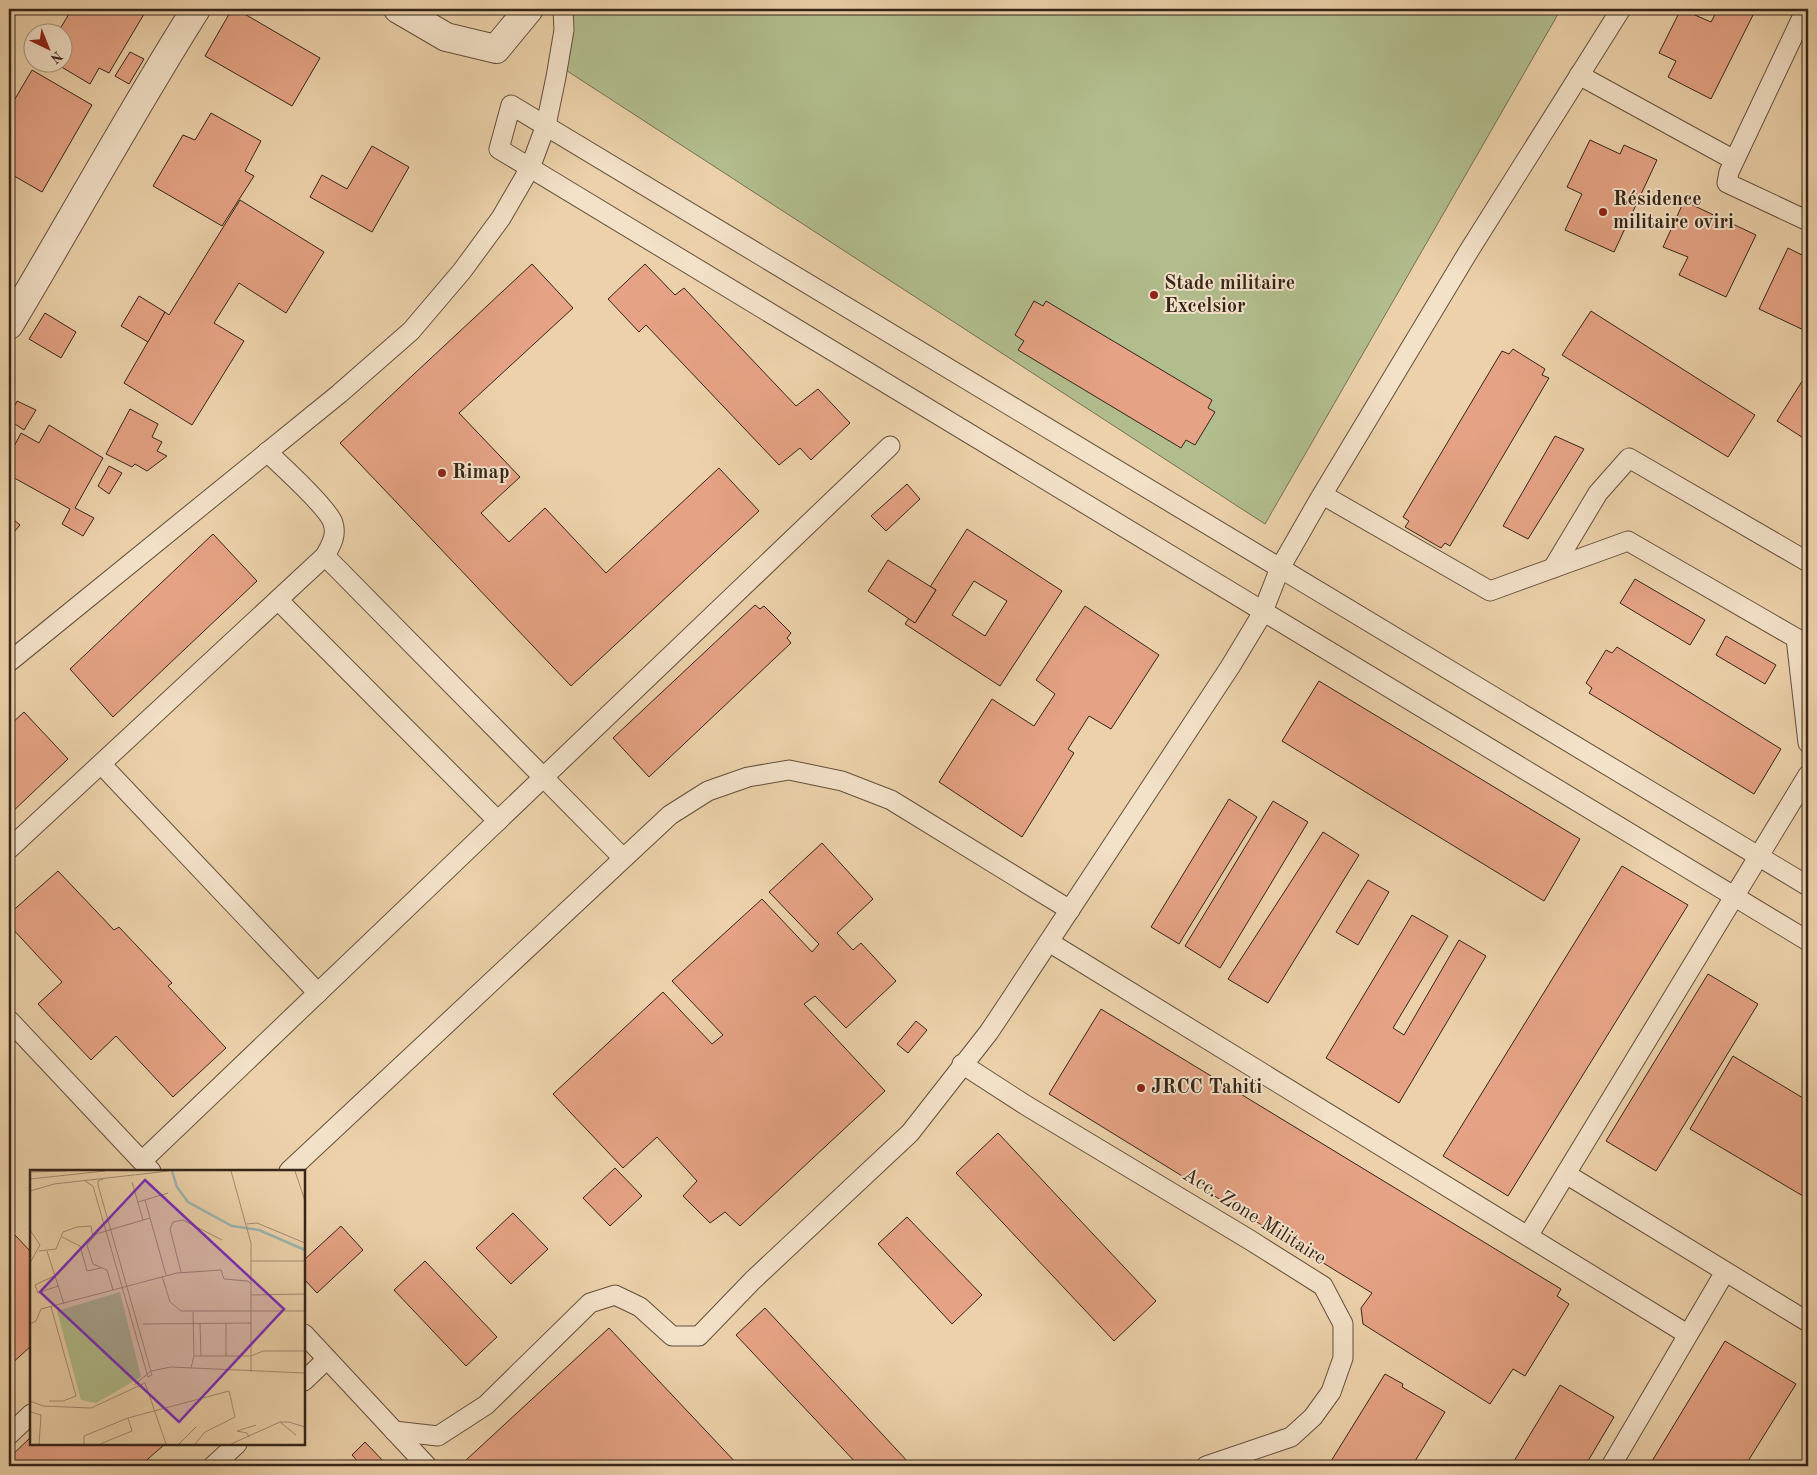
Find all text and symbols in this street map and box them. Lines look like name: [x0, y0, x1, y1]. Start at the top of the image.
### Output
north arrow: [22, 22, 72, 72]
text: N: [47, 48, 65, 66]
place label: Résidence militaire oviri: [1613, 190, 1734, 233]
marker: Résidence militaire oviri: [1597, 206, 1609, 218]
place label: Stade militaire Excelsior: [1164, 274, 1295, 317]
marker: Stade militaire Excelsior: [1148, 289, 1160, 301]
place label: Rimap: [452, 463, 510, 483]
marker: Rimap: [436, 467, 448, 479]
place label: JRCC Tahiti: [1151, 1078, 1262, 1098]
marker: JRCC Tahiti: [1135, 1082, 1147, 1094]
street label: Acc. Zone Militaire: [1179, 1165, 1329, 1269]
inset map: [30, 1170, 305, 1445]

